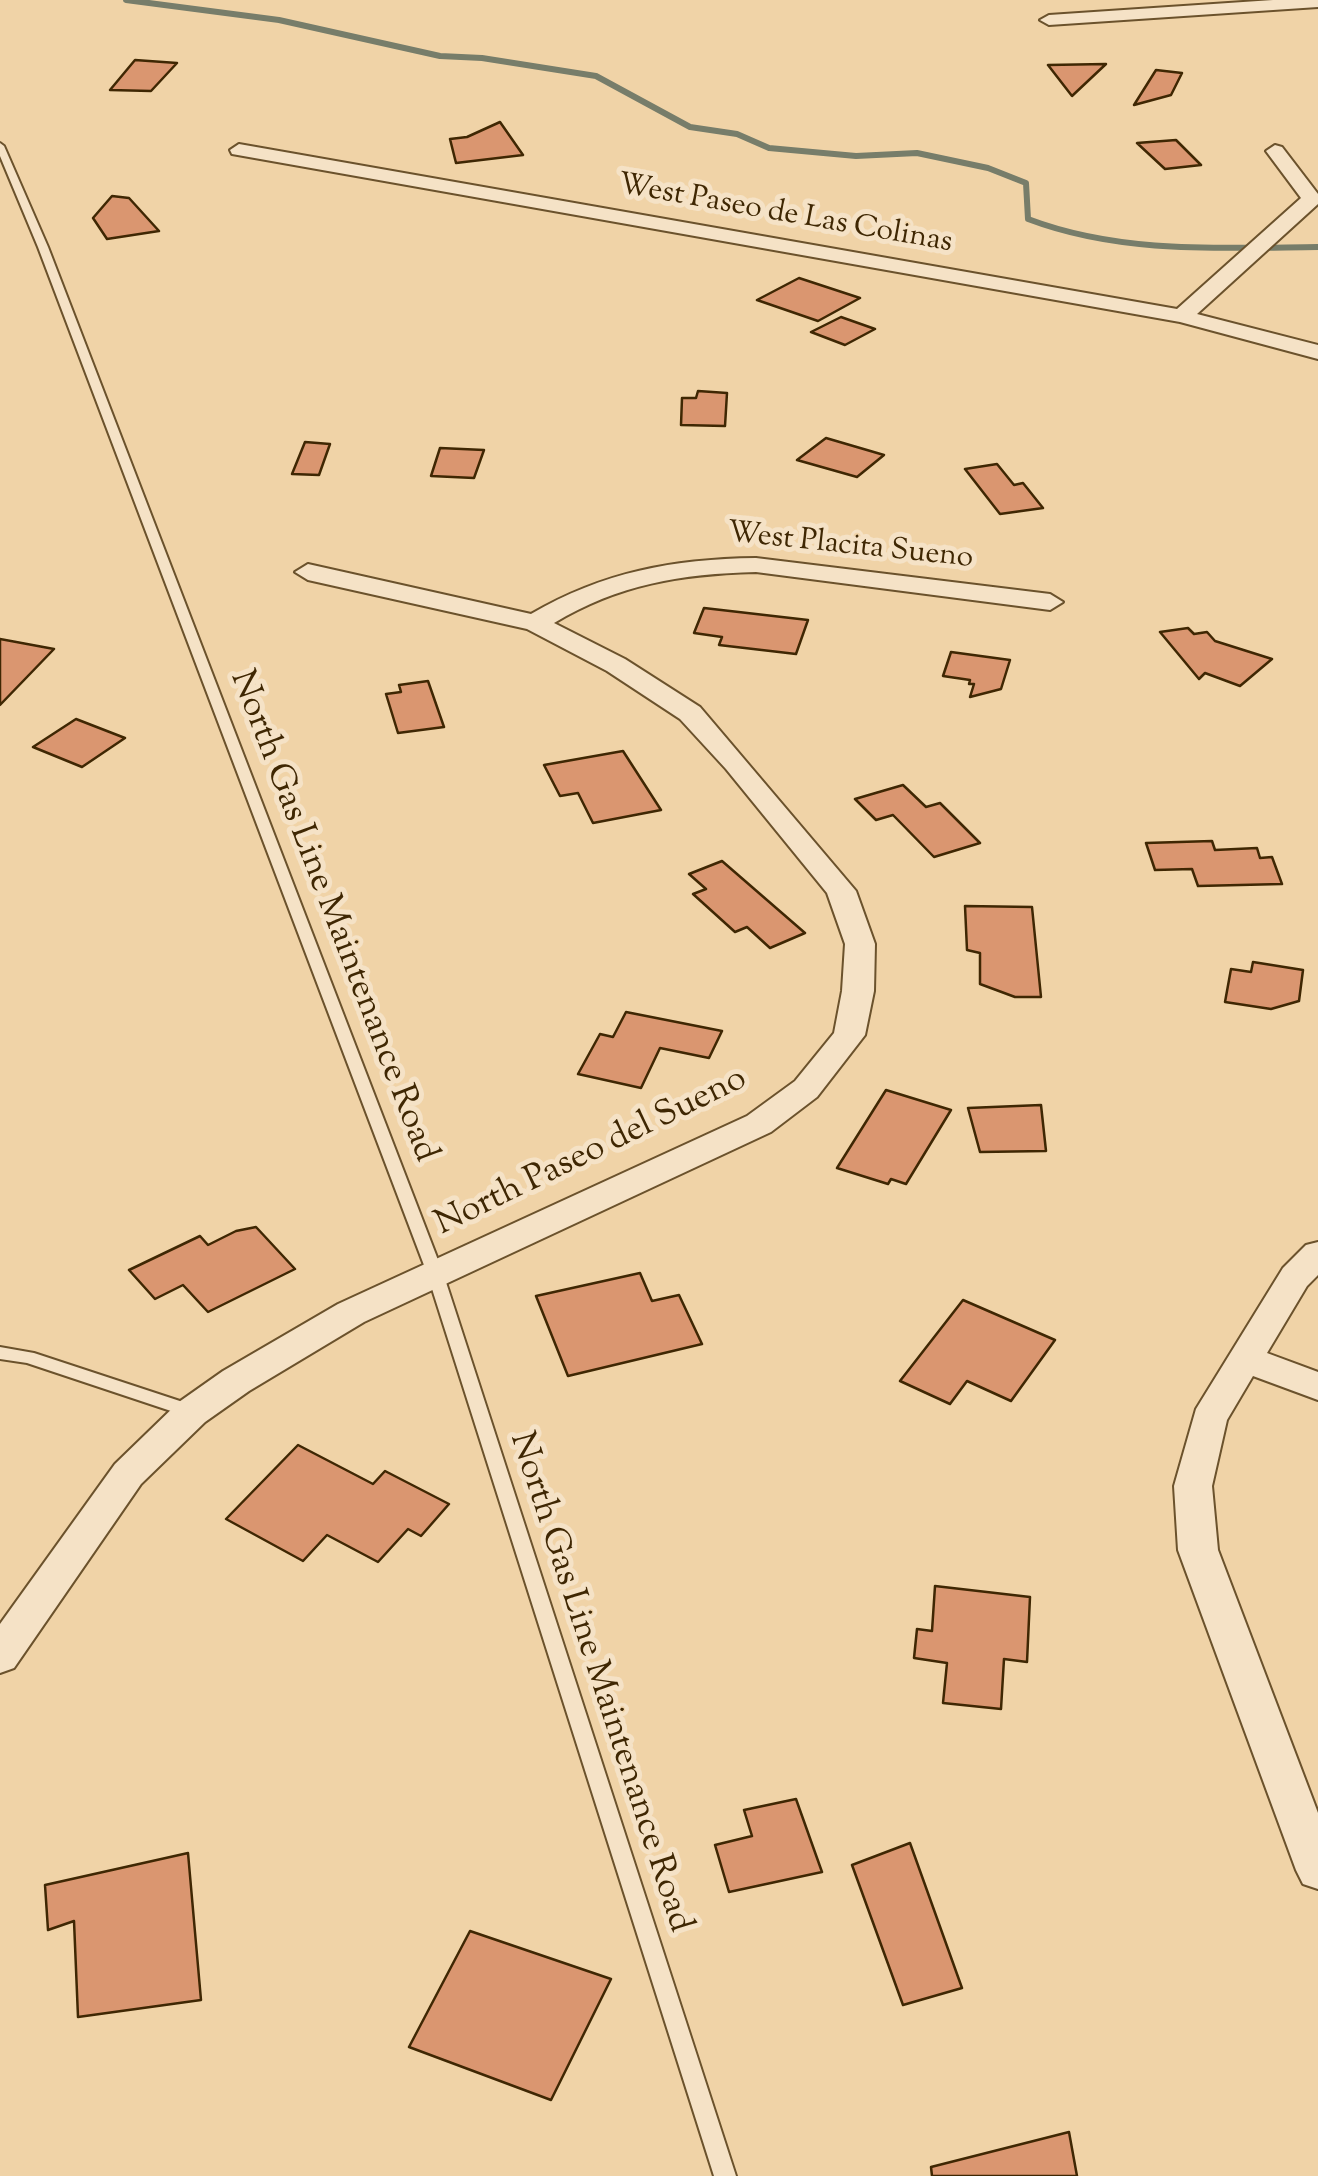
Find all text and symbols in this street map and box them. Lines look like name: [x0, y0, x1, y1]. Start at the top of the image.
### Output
street label: West Paseo de Las Colinas: [615, 169, 955, 263]
street label: West Placita Sueno: [725, 517, 975, 579]
street label: North Gas Line Maintenance Road: [218, 665, 444, 1169]
street label: North Paseo del Sueno: [429, 1060, 755, 1248]
street label: North Gas Line Maintenance Road: [497, 1428, 699, 1938]

